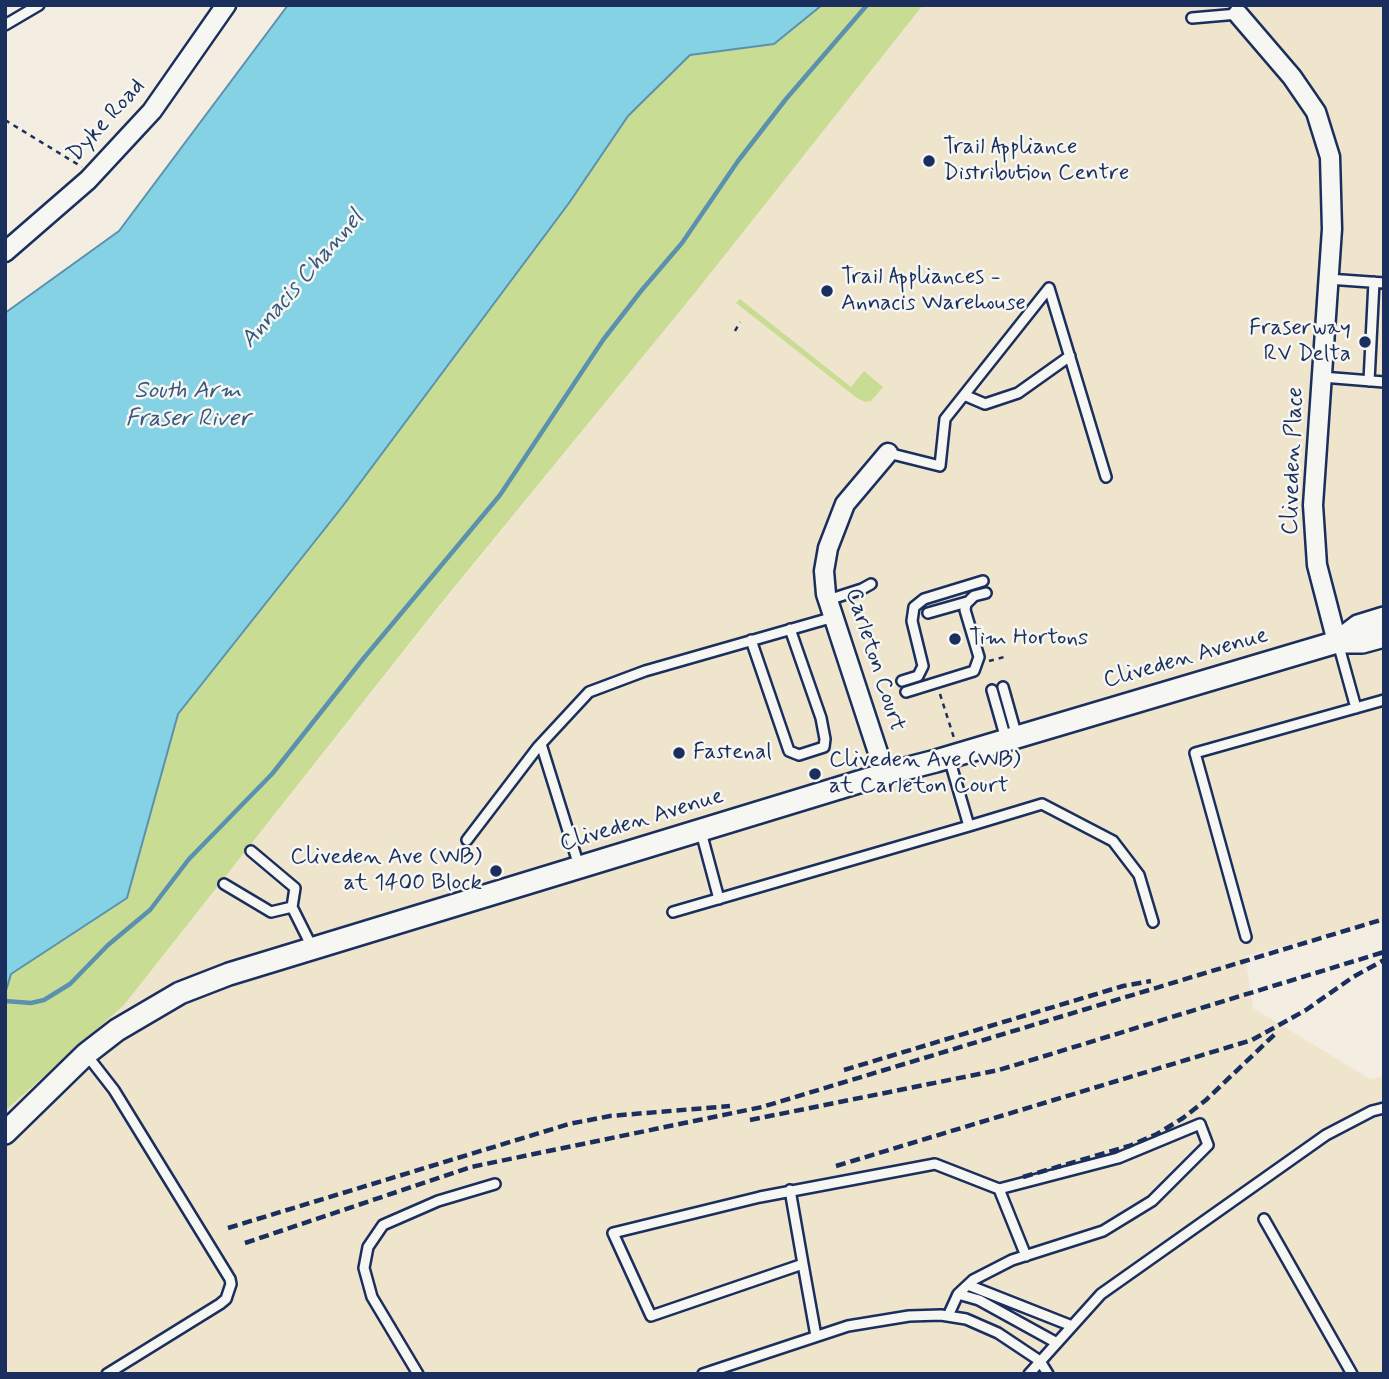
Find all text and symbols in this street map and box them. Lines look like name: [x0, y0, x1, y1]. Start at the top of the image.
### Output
street label: Dyke Road: [62, 74, 152, 168]
place label: Trail Appliance Distribution Centre: [943, 134, 1129, 188]
marker: Trail Appliance Distribution Centre: [921, 153, 937, 169]
water label: Annacis Channel: [235, 205, 371, 355]
place label: Trail Appliances - Annacis Warehouse: [841, 264, 1026, 318]
marker: Trail Appliances - Annacis Warehouse: [819, 283, 835, 299]
place label: Fraserway RV Delta: [1249, 315, 1351, 369]
marker: Fraserway RV Delta: [1357, 334, 1373, 350]
water label: South Arm Fraser River: [125, 378, 251, 434]
street label: Cliveden Place: [1278, 387, 1310, 535]
street label: Carleton Court: [838, 585, 910, 735]
street label: Cliveden Avenue: [1101, 622, 1271, 696]
place label: Tim Hortons: [969, 625, 1088, 653]
marker: Tim Hortons: [947, 631, 963, 647]
place label: Fastenal: [693, 739, 772, 767]
marker: Fastenal: [671, 745, 687, 761]
place label: Cliveden Ave (WB) at Carleton Court: [829, 747, 1021, 801]
marker: Cliveden Ave (WB) at Carleton Court: [807, 766, 823, 782]
street label: Cliveden Avenue: [557, 783, 727, 859]
place label: Cliveden Ave (WB) at 1400 Block: [290, 844, 482, 898]
marker: Cliveden Ave (WB) at 1400 Block: [488, 863, 504, 879]

